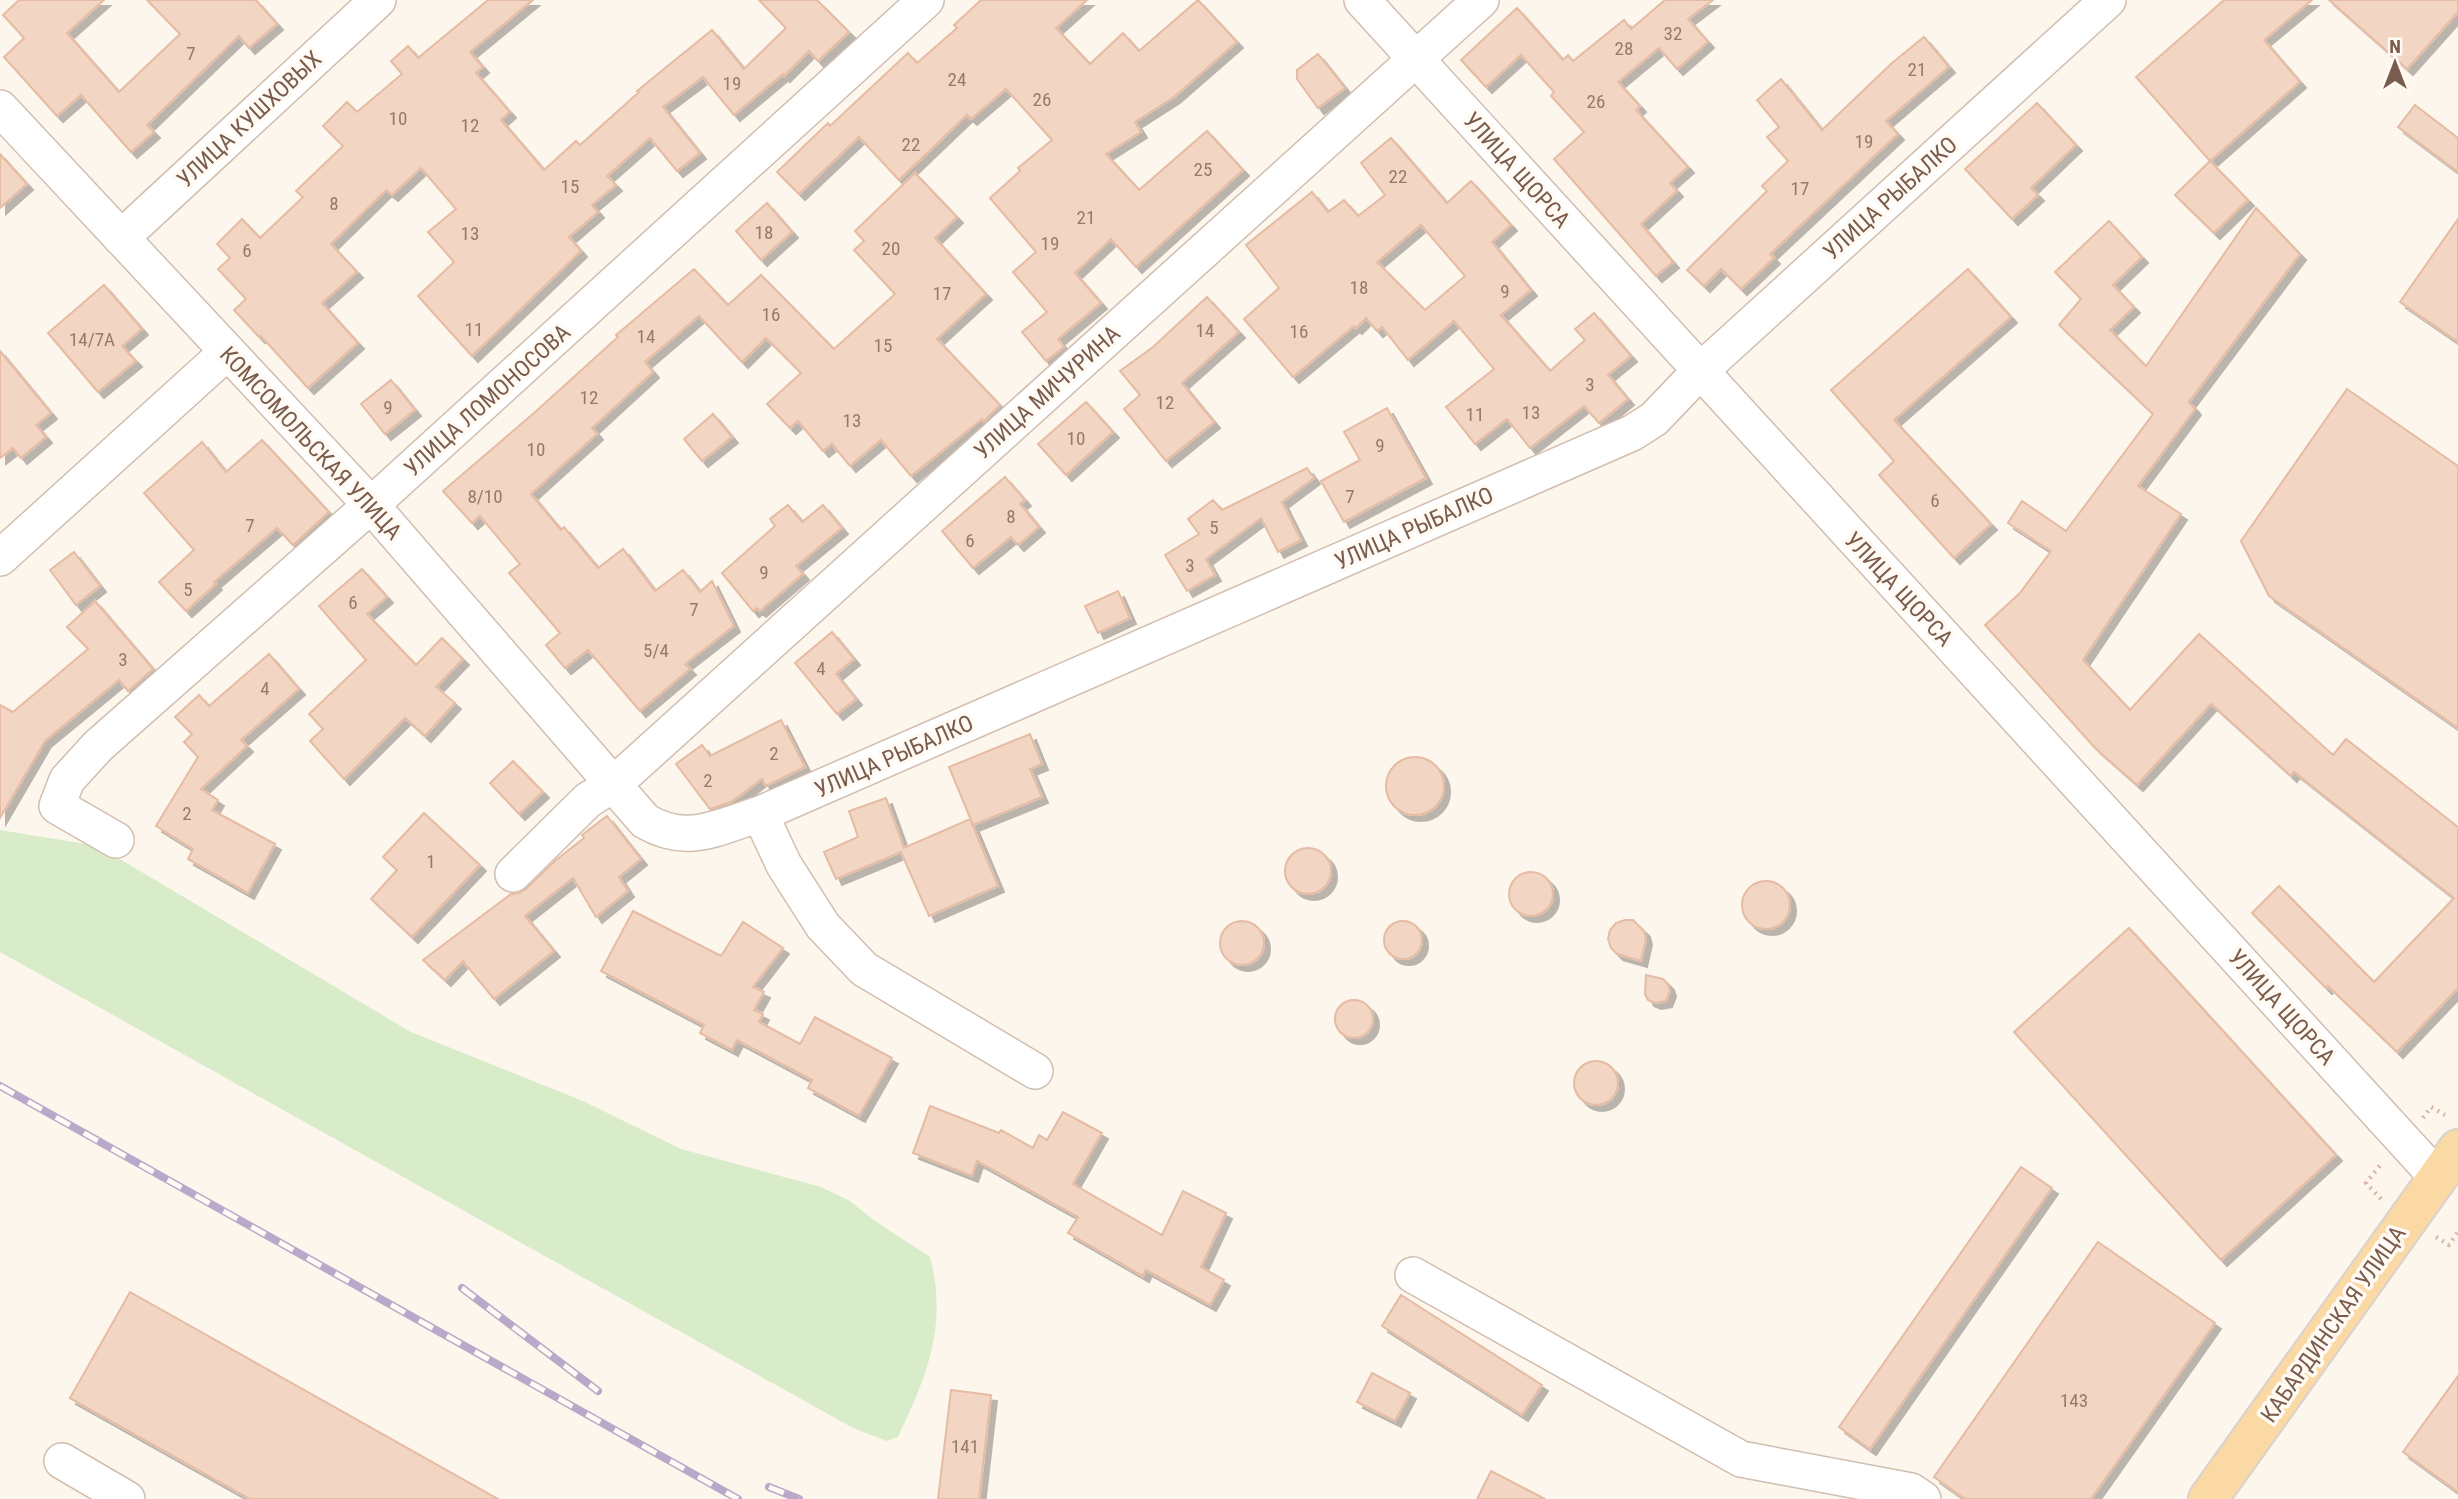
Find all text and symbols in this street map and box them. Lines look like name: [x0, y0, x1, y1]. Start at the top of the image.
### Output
house number: 32: [1664, 22, 1682, 45]
north arrow: [2360, 28, 2430, 98]
text: N: [2389, 35, 2401, 58]
house number: 28: [1615, 37, 1633, 60]
house number: 7: [186, 42, 196, 65]
street label: УЛИЦА КУШХОВЫХ: [172, 46, 327, 193]
house number: 21: [1908, 58, 1926, 81]
house number: 24: [948, 68, 966, 91]
house number: 19: [723, 72, 741, 95]
house number: 26: [1033, 88, 1051, 111]
house number: 26: [1587, 90, 1605, 113]
house number: 10: [389, 107, 407, 130]
street label: УЛИЦА ЩОРСА: [1458, 107, 1576, 234]
house number: 12: [461, 114, 479, 137]
house number: 19: [1855, 130, 1873, 153]
street label: УЛИЦА РЫБАЛКО: [1818, 131, 1963, 265]
house number: 22: [902, 133, 920, 156]
house number: 25: [1194, 158, 1212, 181]
house number: 22: [1389, 165, 1407, 188]
house number: 15: [561, 175, 579, 198]
house number: 17: [1791, 177, 1809, 200]
house number: 8: [329, 192, 339, 215]
house number: 21: [1077, 206, 1095, 229]
house number: 18: [755, 221, 773, 244]
house number: 13: [461, 222, 479, 245]
house number: 19: [1041, 232, 1059, 255]
house number: 20: [882, 237, 900, 260]
house number: 6: [242, 239, 252, 262]
house number: 18: [1350, 276, 1368, 299]
house number: 9: [1500, 280, 1510, 303]
house number: 17: [933, 282, 951, 305]
house number: 16: [762, 303, 780, 326]
house number: 11: [465, 318, 483, 341]
street label: УЛИЦА ЛОМОНОСОВА: [399, 319, 576, 482]
house number: 14: [1196, 319, 1214, 342]
street label: УЛИЦА МИЧУРИНА: [969, 320, 1126, 465]
house number: 16: [1290, 320, 1308, 343]
house number: 14: [637, 325, 655, 348]
house number: 14/7А: [69, 328, 115, 351]
house number: 15: [874, 334, 892, 357]
street label: КОМСОМОЛЬСКАЯ УЛИЦА: [214, 341, 407, 546]
house number: 3: [1585, 373, 1595, 396]
house number: 12: [580, 386, 598, 409]
house number: 12: [1156, 391, 1174, 414]
house number: 9: [383, 396, 393, 419]
house number: 13: [1522, 401, 1540, 424]
house number: 11: [1466, 403, 1484, 426]
house number: 13: [843, 409, 861, 432]
house number: 10: [1067, 427, 1085, 450]
house number: 9: [1375, 434, 1385, 457]
house number: 10: [527, 438, 545, 461]
street label: УЛИЦА РЫБАЛКО: [1331, 481, 1498, 575]
house number: 8/10: [467, 485, 503, 508]
house number: 7: [1345, 485, 1355, 508]
house number: 6: [1930, 489, 1940, 512]
house number: 8: [1006, 505, 1016, 528]
house number: 7: [245, 514, 255, 537]
house number: 5: [1209, 516, 1219, 539]
street label: УЛИЦА ЩОРСА: [1839, 527, 1958, 652]
house number: 6: [965, 529, 975, 552]
house number: 3: [1185, 554, 1195, 577]
house number: 9: [759, 561, 769, 584]
house number: 5: [183, 578, 193, 601]
house number: 6: [348, 591, 358, 614]
house number: 7: [689, 598, 699, 621]
house number: 5/4: [643, 639, 669, 662]
house number: 3: [118, 648, 128, 671]
house number: 4: [816, 657, 826, 680]
house number: 4: [260, 677, 270, 700]
street label: УЛИЦА РЫБАЛКО: [811, 709, 978, 803]
house number: 2: [769, 742, 779, 765]
house number: 2: [703, 769, 713, 792]
house number: 2: [182, 802, 192, 825]
house number: 1: [426, 850, 436, 873]
street label: УЛИЦА ЩОРСА: [2223, 944, 2341, 1071]
street label: КАБАРДИНСКАЯ УЛИЦА: [2255, 1221, 2411, 1428]
house number: 143: [2060, 1389, 2088, 1412]
house number: 141: [951, 1435, 979, 1458]

